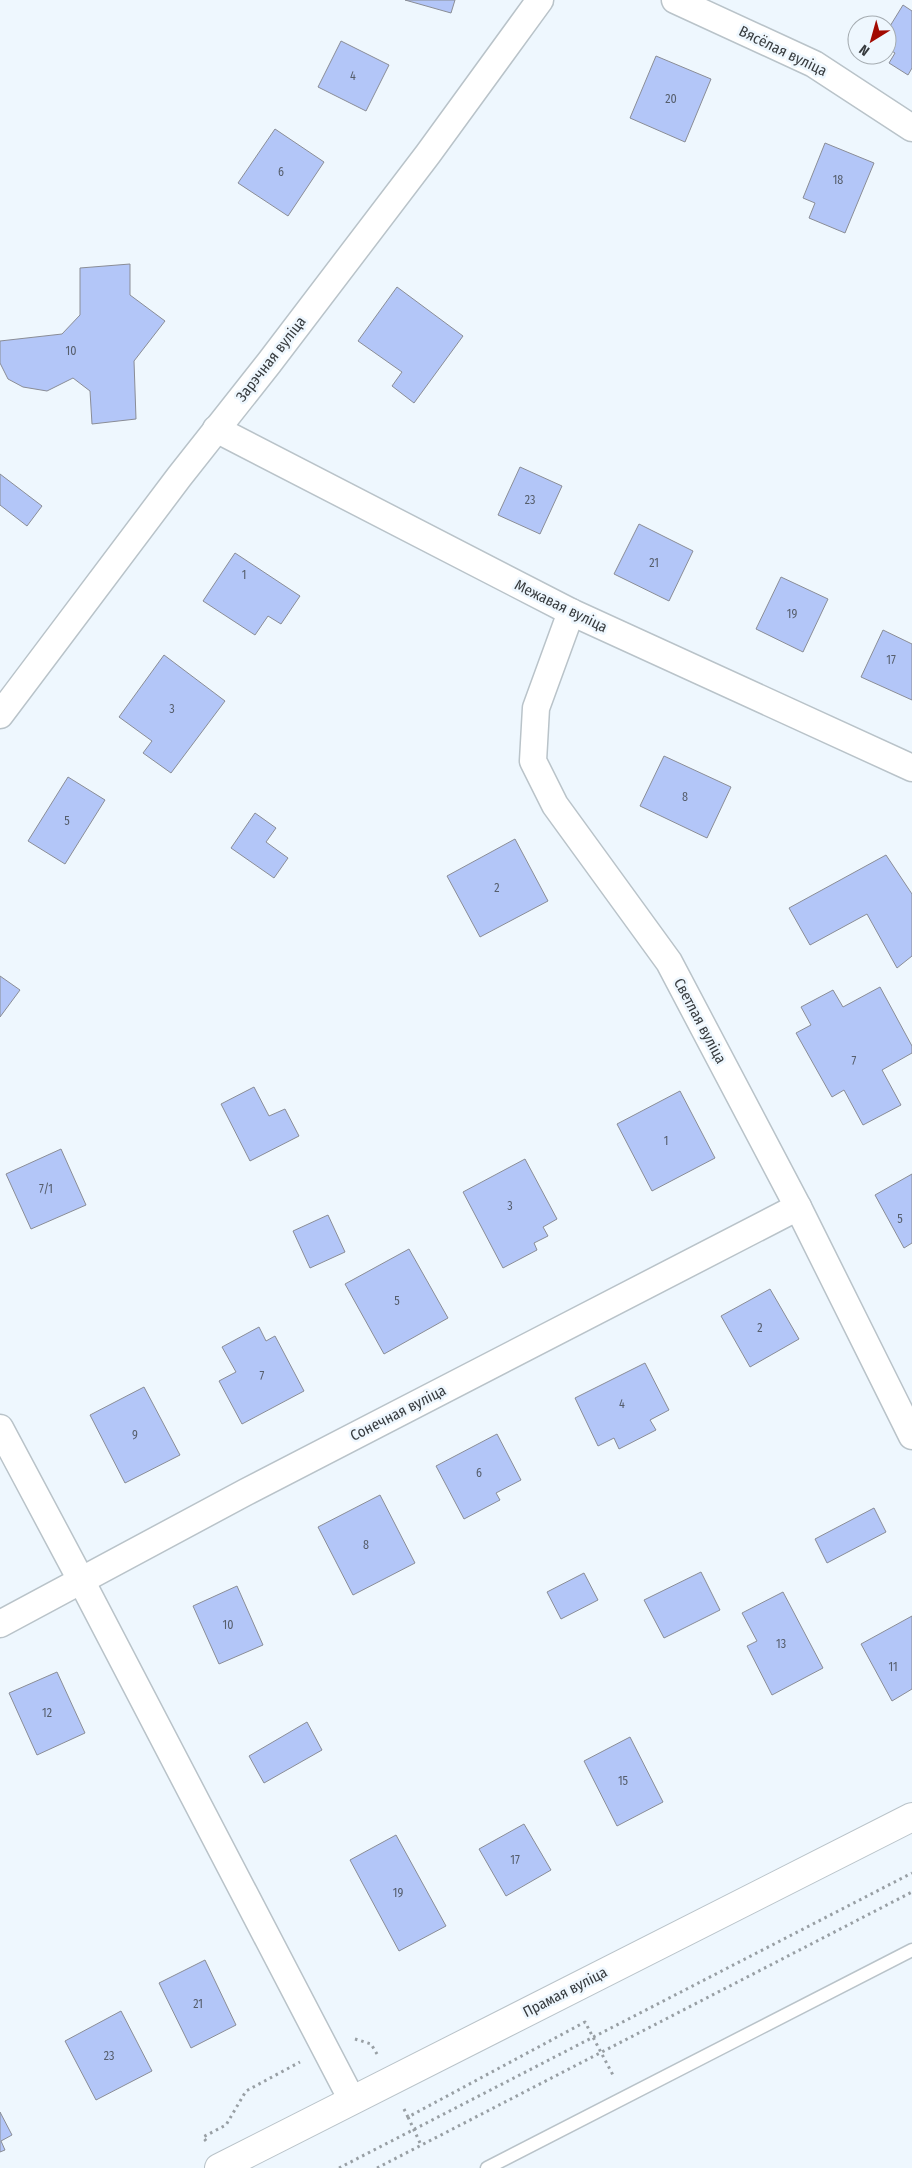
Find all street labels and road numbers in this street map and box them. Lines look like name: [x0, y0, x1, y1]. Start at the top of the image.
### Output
street label: Вясёлая вуліца: [736, 22, 830, 80]
street label: Зарэчная вуліца: [232, 313, 310, 405]
street label: Межавая вуліца: [512, 576, 610, 636]
street label: Светлая вуліца: [670, 975, 730, 1067]
street label: Сонечная вуліца: [347, 1381, 449, 1445]
street label: Прамая вуліца: [520, 1963, 610, 2021]

